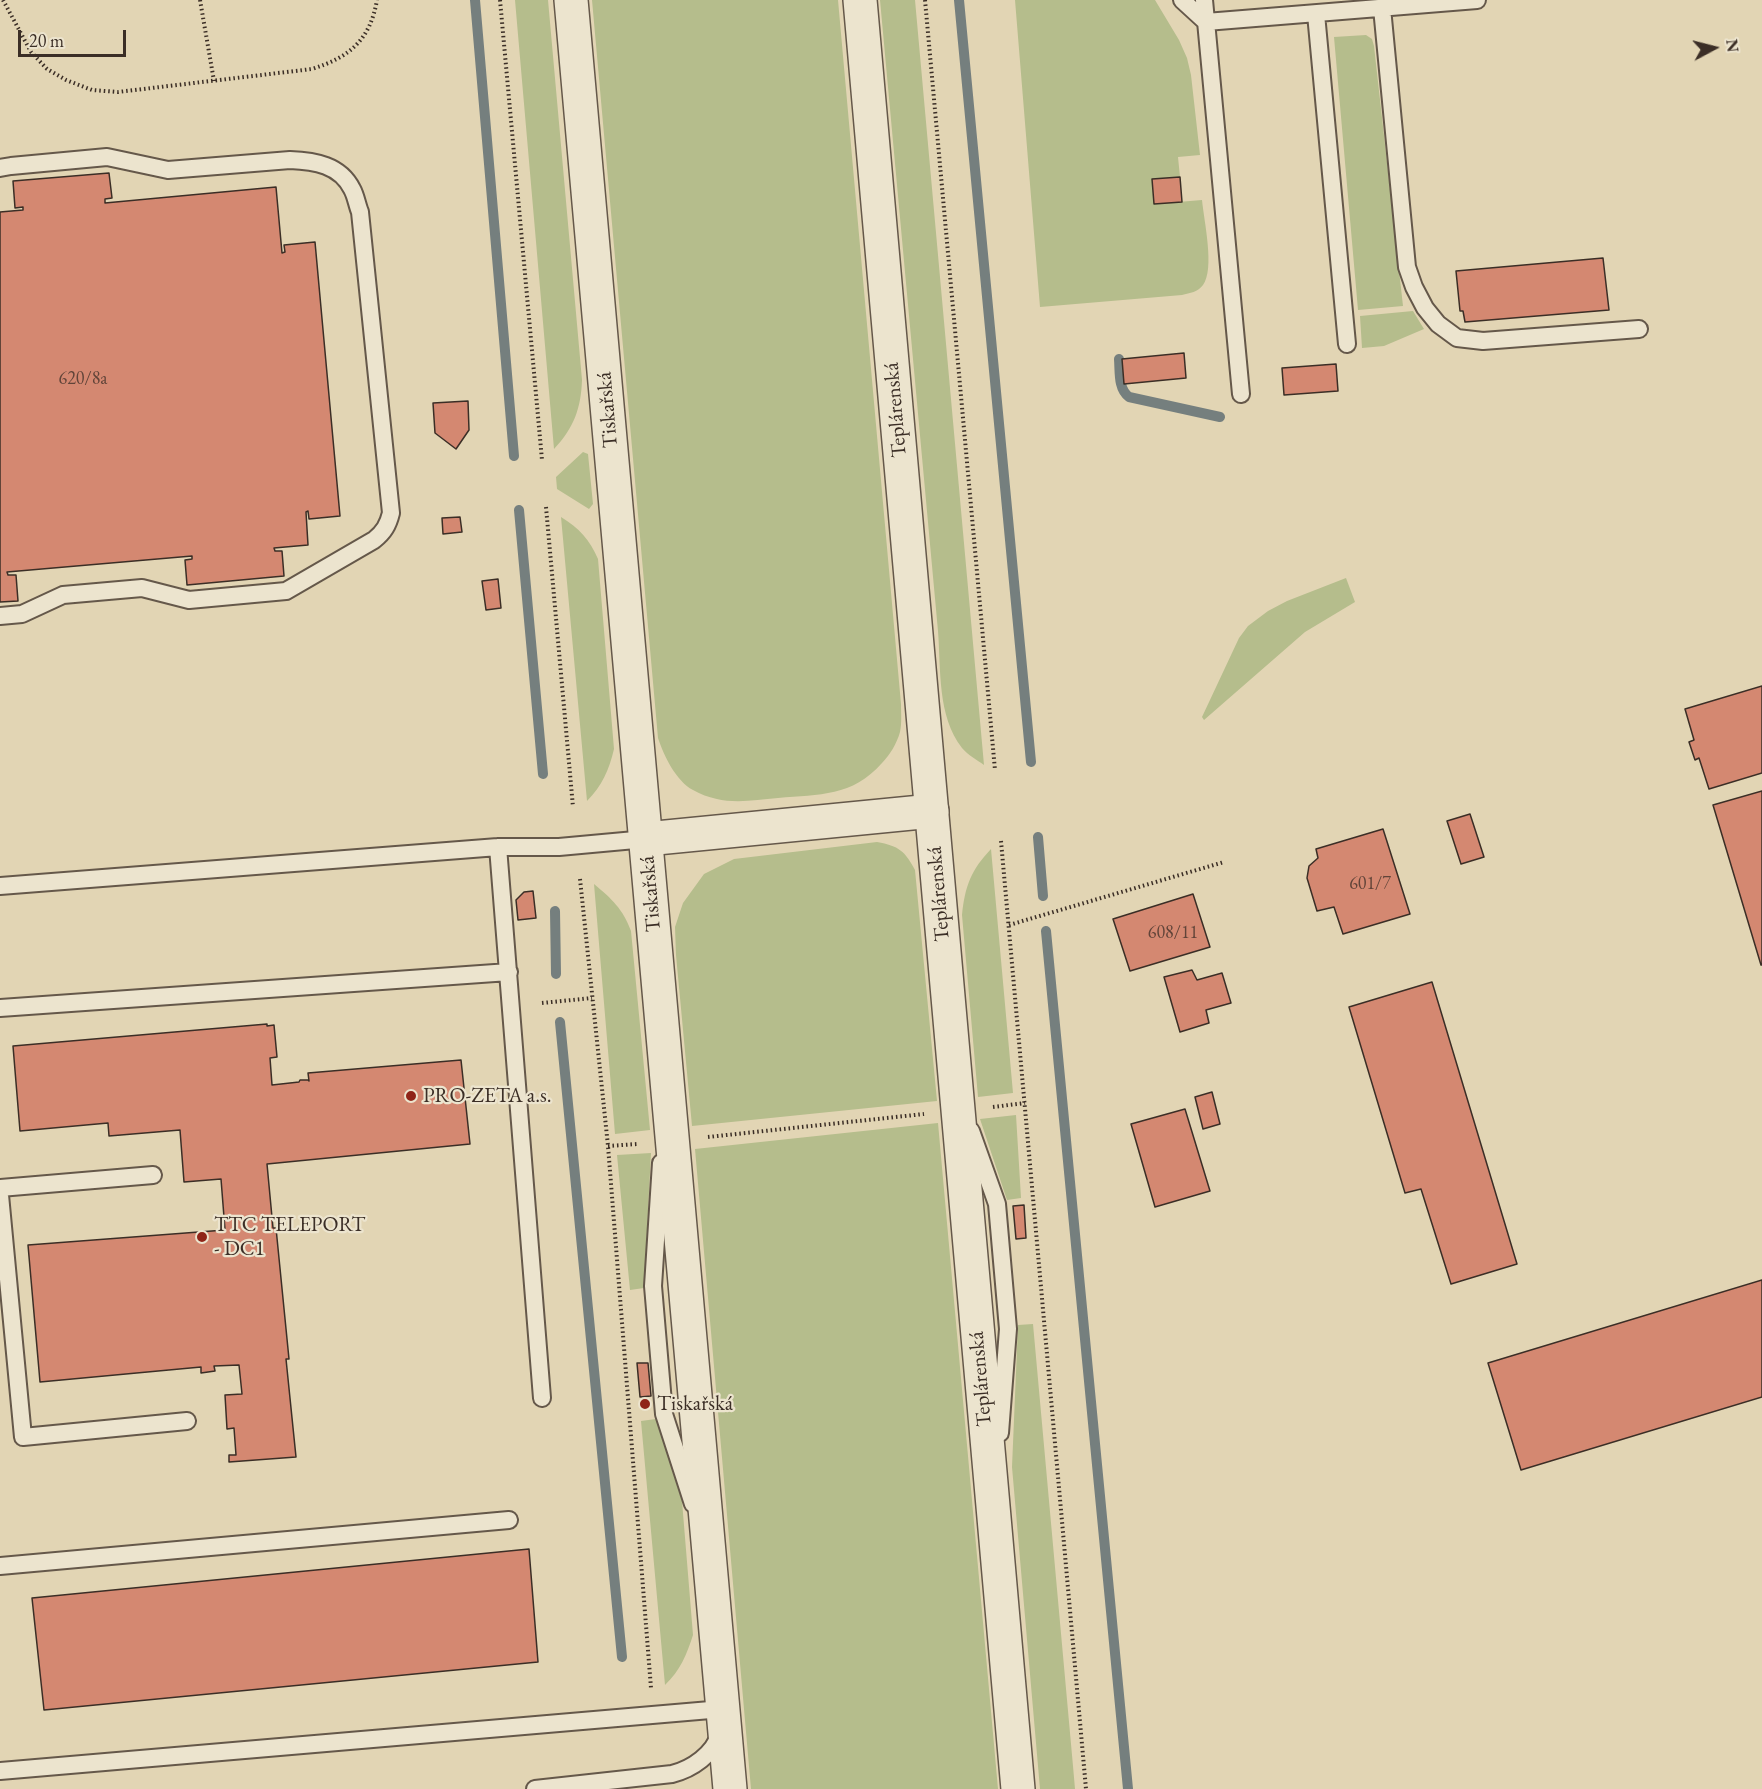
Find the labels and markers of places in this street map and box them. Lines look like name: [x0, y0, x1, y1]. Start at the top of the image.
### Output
place label: PRO-ZETA a.s.: [423, 1083, 552, 1109]
marker: PRO-ZETA a.s.: [404, 1089, 418, 1103]
place label: TTC TELEPORT - DC1: [214, 1212, 365, 1262]
marker: TTC TELEPORT - DC1: [195, 1230, 209, 1244]
place label: Tiskařská: [657, 1391, 733, 1417]
marker: Tiskařská: [638, 1397, 652, 1411]

